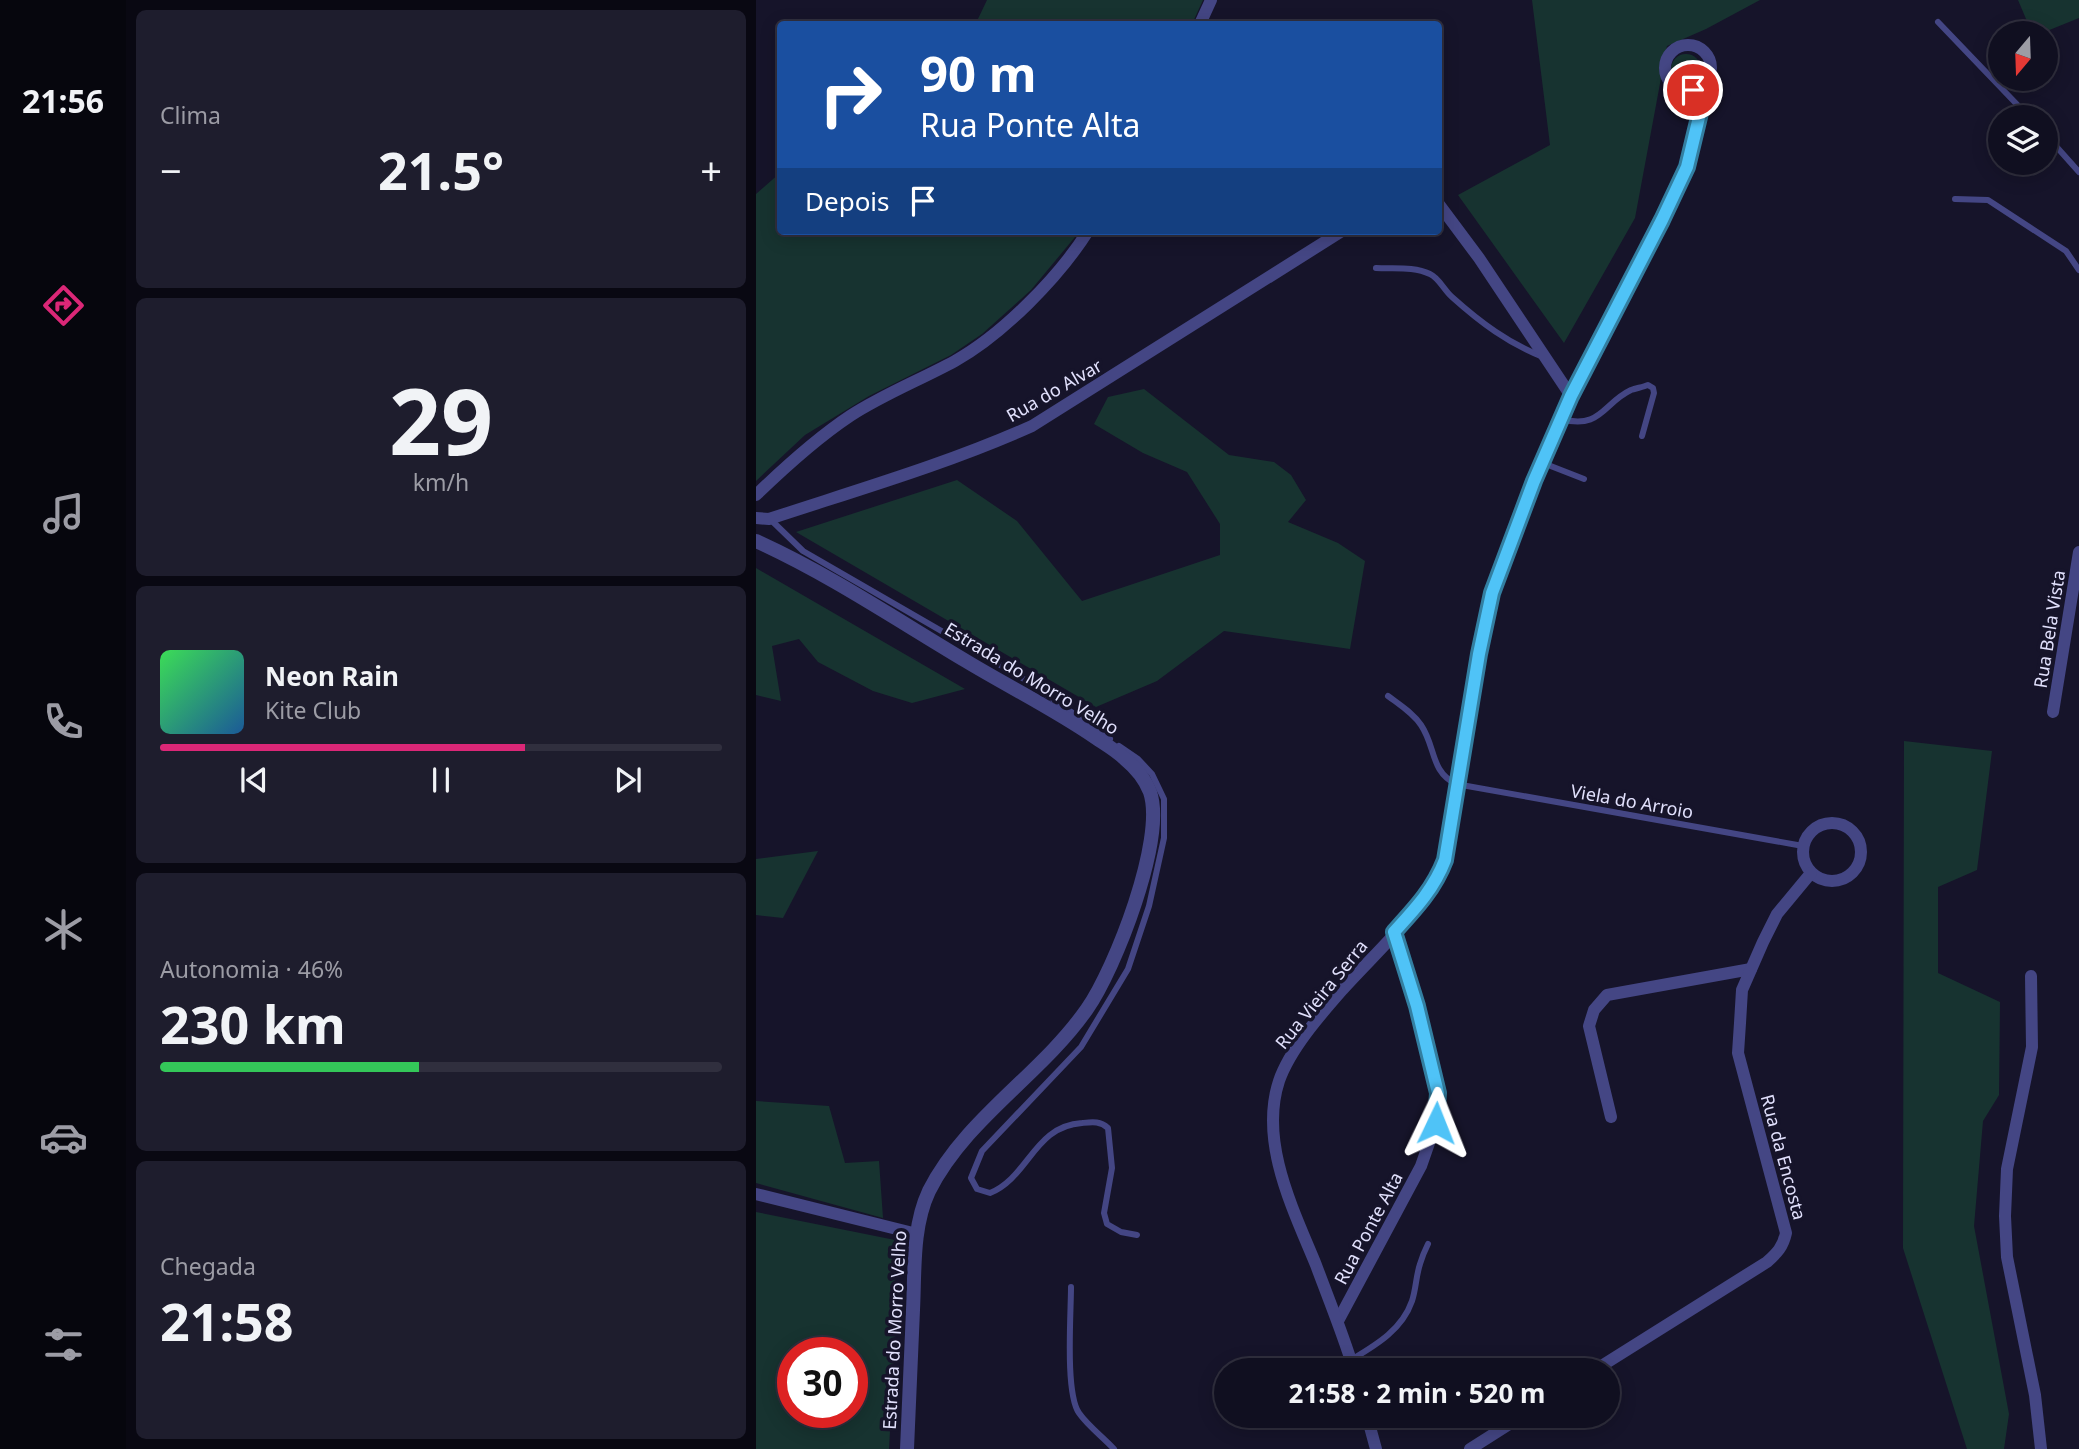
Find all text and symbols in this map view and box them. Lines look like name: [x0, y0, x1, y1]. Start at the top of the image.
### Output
north arrow: [1988, 21, 2058, 91]
map controls: [1988, 21, 2058, 175]
text: 90 m: [920, 40, 1037, 106]
icon: right: [805, 49, 896, 140]
pin: [1663, 60, 1723, 120]
icon: arrive: [1674, 71, 1712, 109]
text: 21:56: [22, 79, 104, 122]
text: Clima: [160, 99, 221, 131]
text: Rua Ponte Alta: [920, 103, 1141, 146]
button: layers: [1988, 105, 2058, 175]
text: 21.5°: [378, 134, 504, 205]
text: −: [160, 144, 182, 196]
text: +: [700, 144, 722, 196]
icon: arrive: [904, 182, 942, 220]
text: Depois: [805, 183, 890, 219]
icon: directions: [39, 281, 88, 330]
street label: Rua do Alvar: [1002, 353, 1107, 427]
text: 29: [389, 358, 493, 482]
text: km/h: [413, 466, 469, 498]
icon: music: [39, 489, 88, 538]
street label: Rua Bela Vista: [2028, 568, 2070, 690]
street label: Estrada do Morro Velho: [940, 616, 1124, 740]
text: Neon Rain: [265, 658, 399, 694]
text: Kite Club: [265, 694, 361, 726]
icon: phone: [39, 697, 88, 746]
icon: previous: [235, 761, 273, 799]
icon: pause: [422, 761, 460, 799]
icon: next: [609, 761, 647, 799]
street label: Viela do Arroio: [1569, 778, 1695, 824]
icon: climate: [39, 905, 88, 954]
street label: Rua Vieira Serra: [1270, 934, 1372, 1054]
text: Autonomia · 46%: [160, 953, 343, 985]
text: 230 km: [160, 988, 346, 1059]
position arrow: [1399, 1086, 1473, 1160]
street label: Rua da Encosta: [1756, 1092, 1812, 1222]
icon: car: [39, 1113, 88, 1162]
street label: Rua Ponte Alta: [1328, 1168, 1408, 1288]
street label: Estrada do Morro Velho: [877, 1230, 911, 1430]
text: Chegada: [160, 1250, 256, 1282]
text: 21:58: [160, 1285, 294, 1356]
icon: filters: [39, 1320, 88, 1369]
speed limit sign: 30: [777, 1337, 868, 1428]
text: 21:58 · 2 min · 520 m: [1289, 1375, 1545, 1411]

